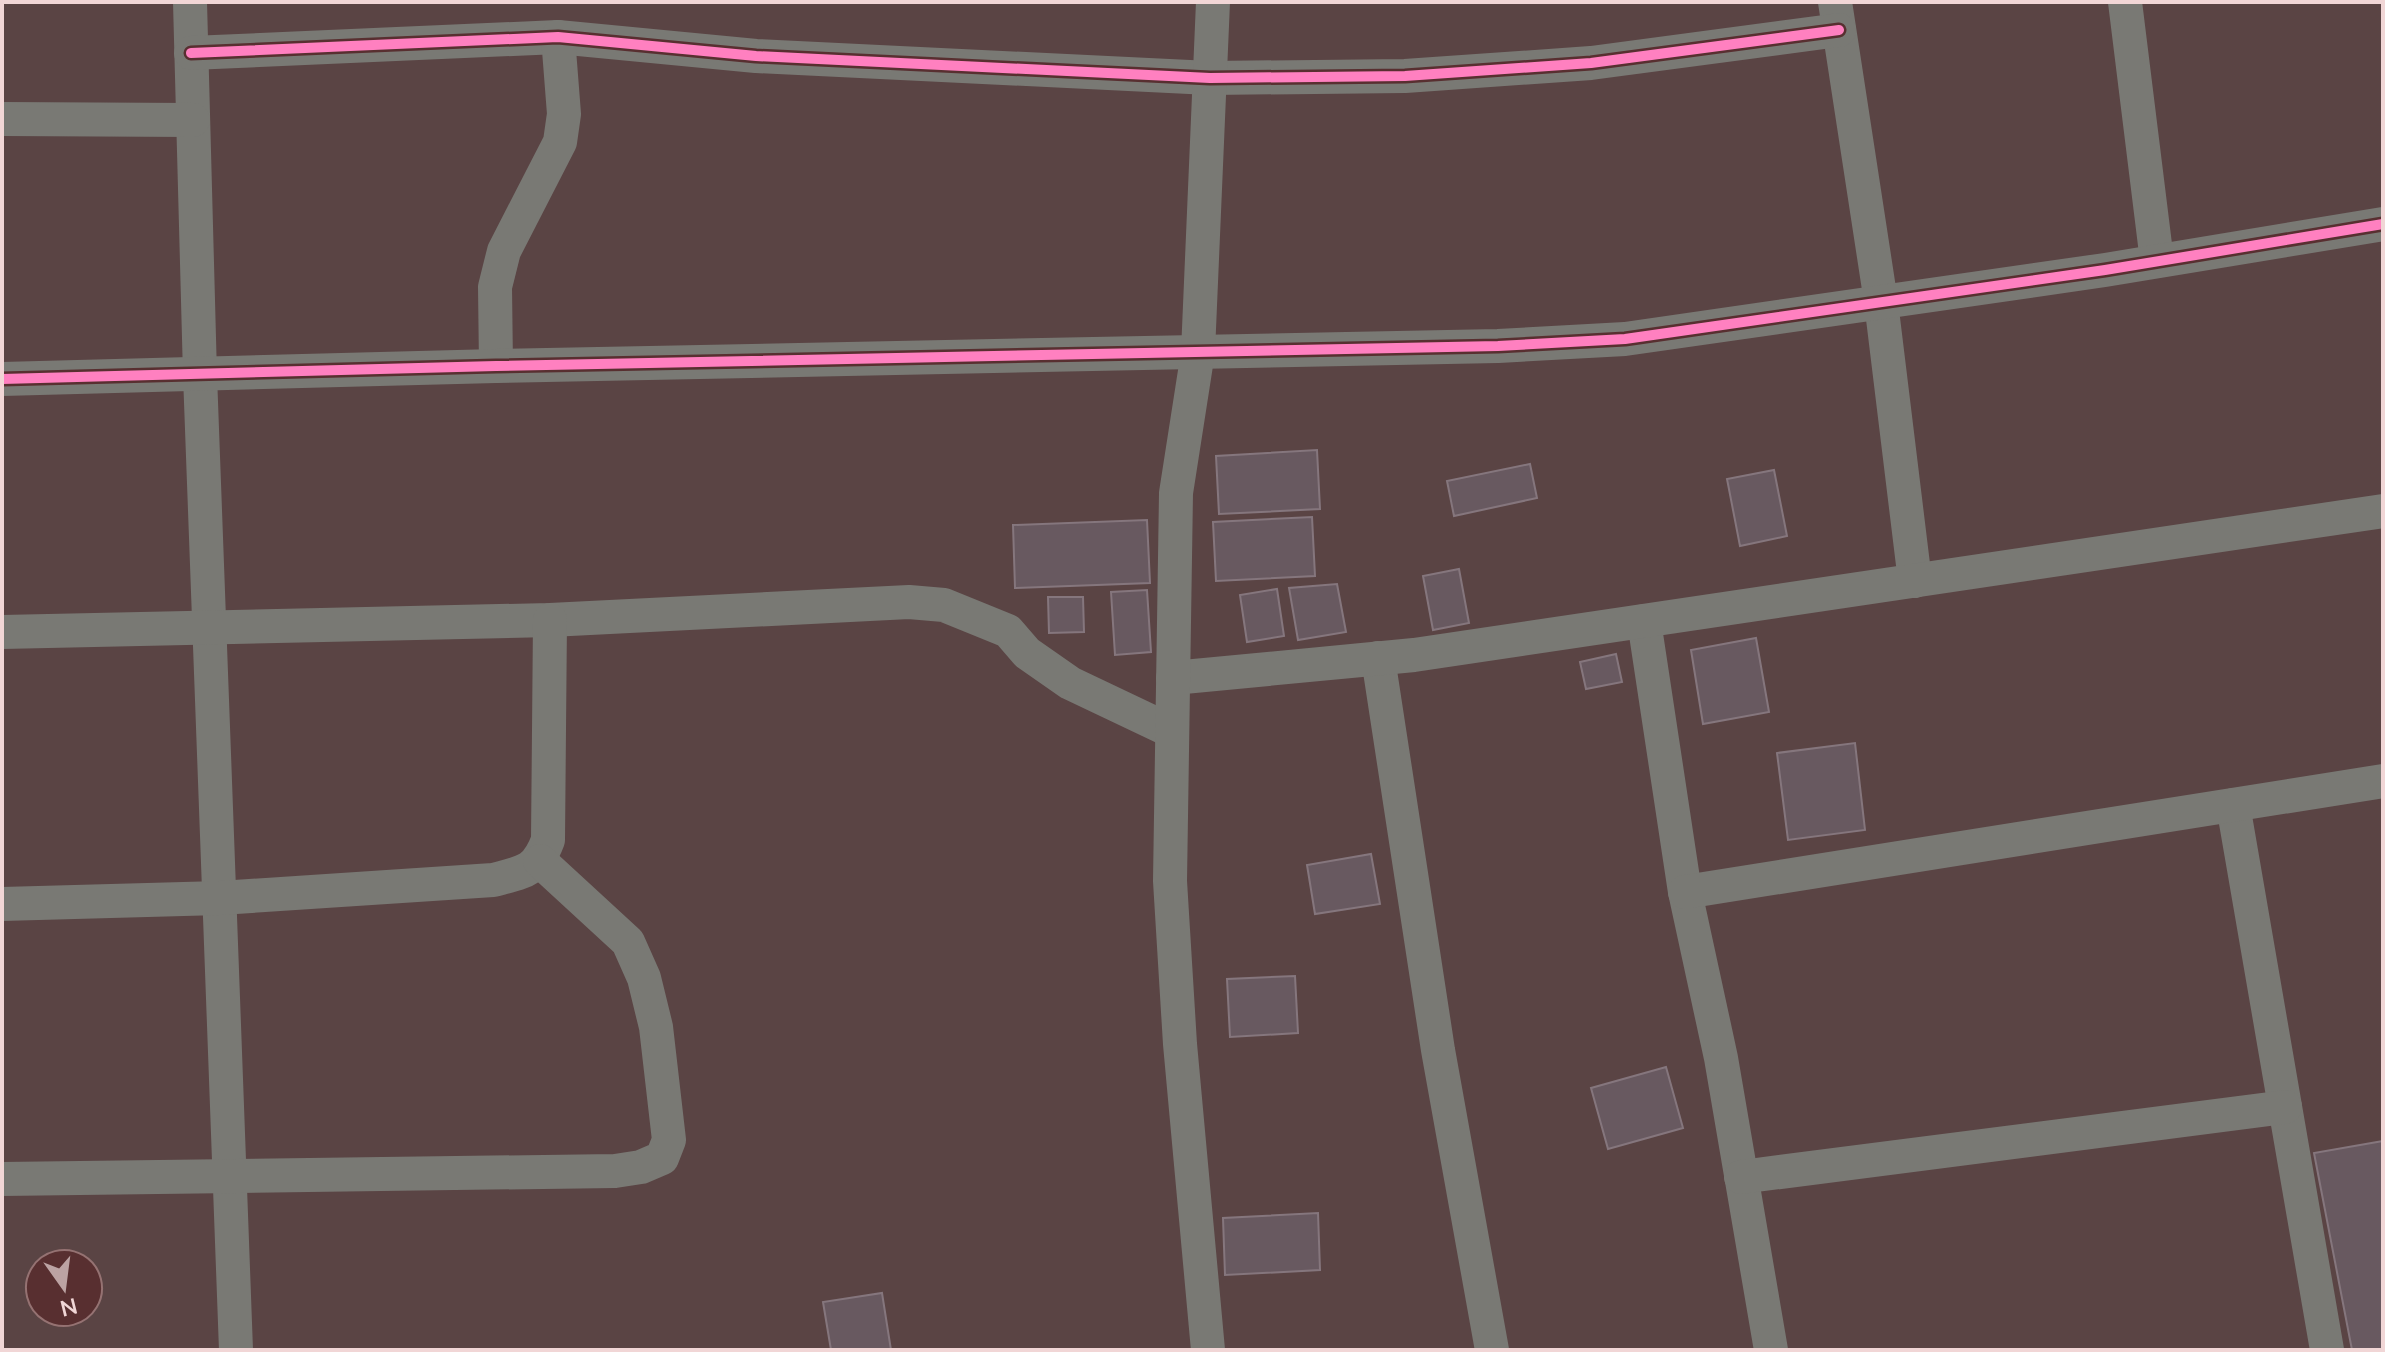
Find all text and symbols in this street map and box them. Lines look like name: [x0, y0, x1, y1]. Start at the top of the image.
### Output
north arrow: [24, 1248, 104, 1328]
text: N: [57, 1292, 80, 1323]

